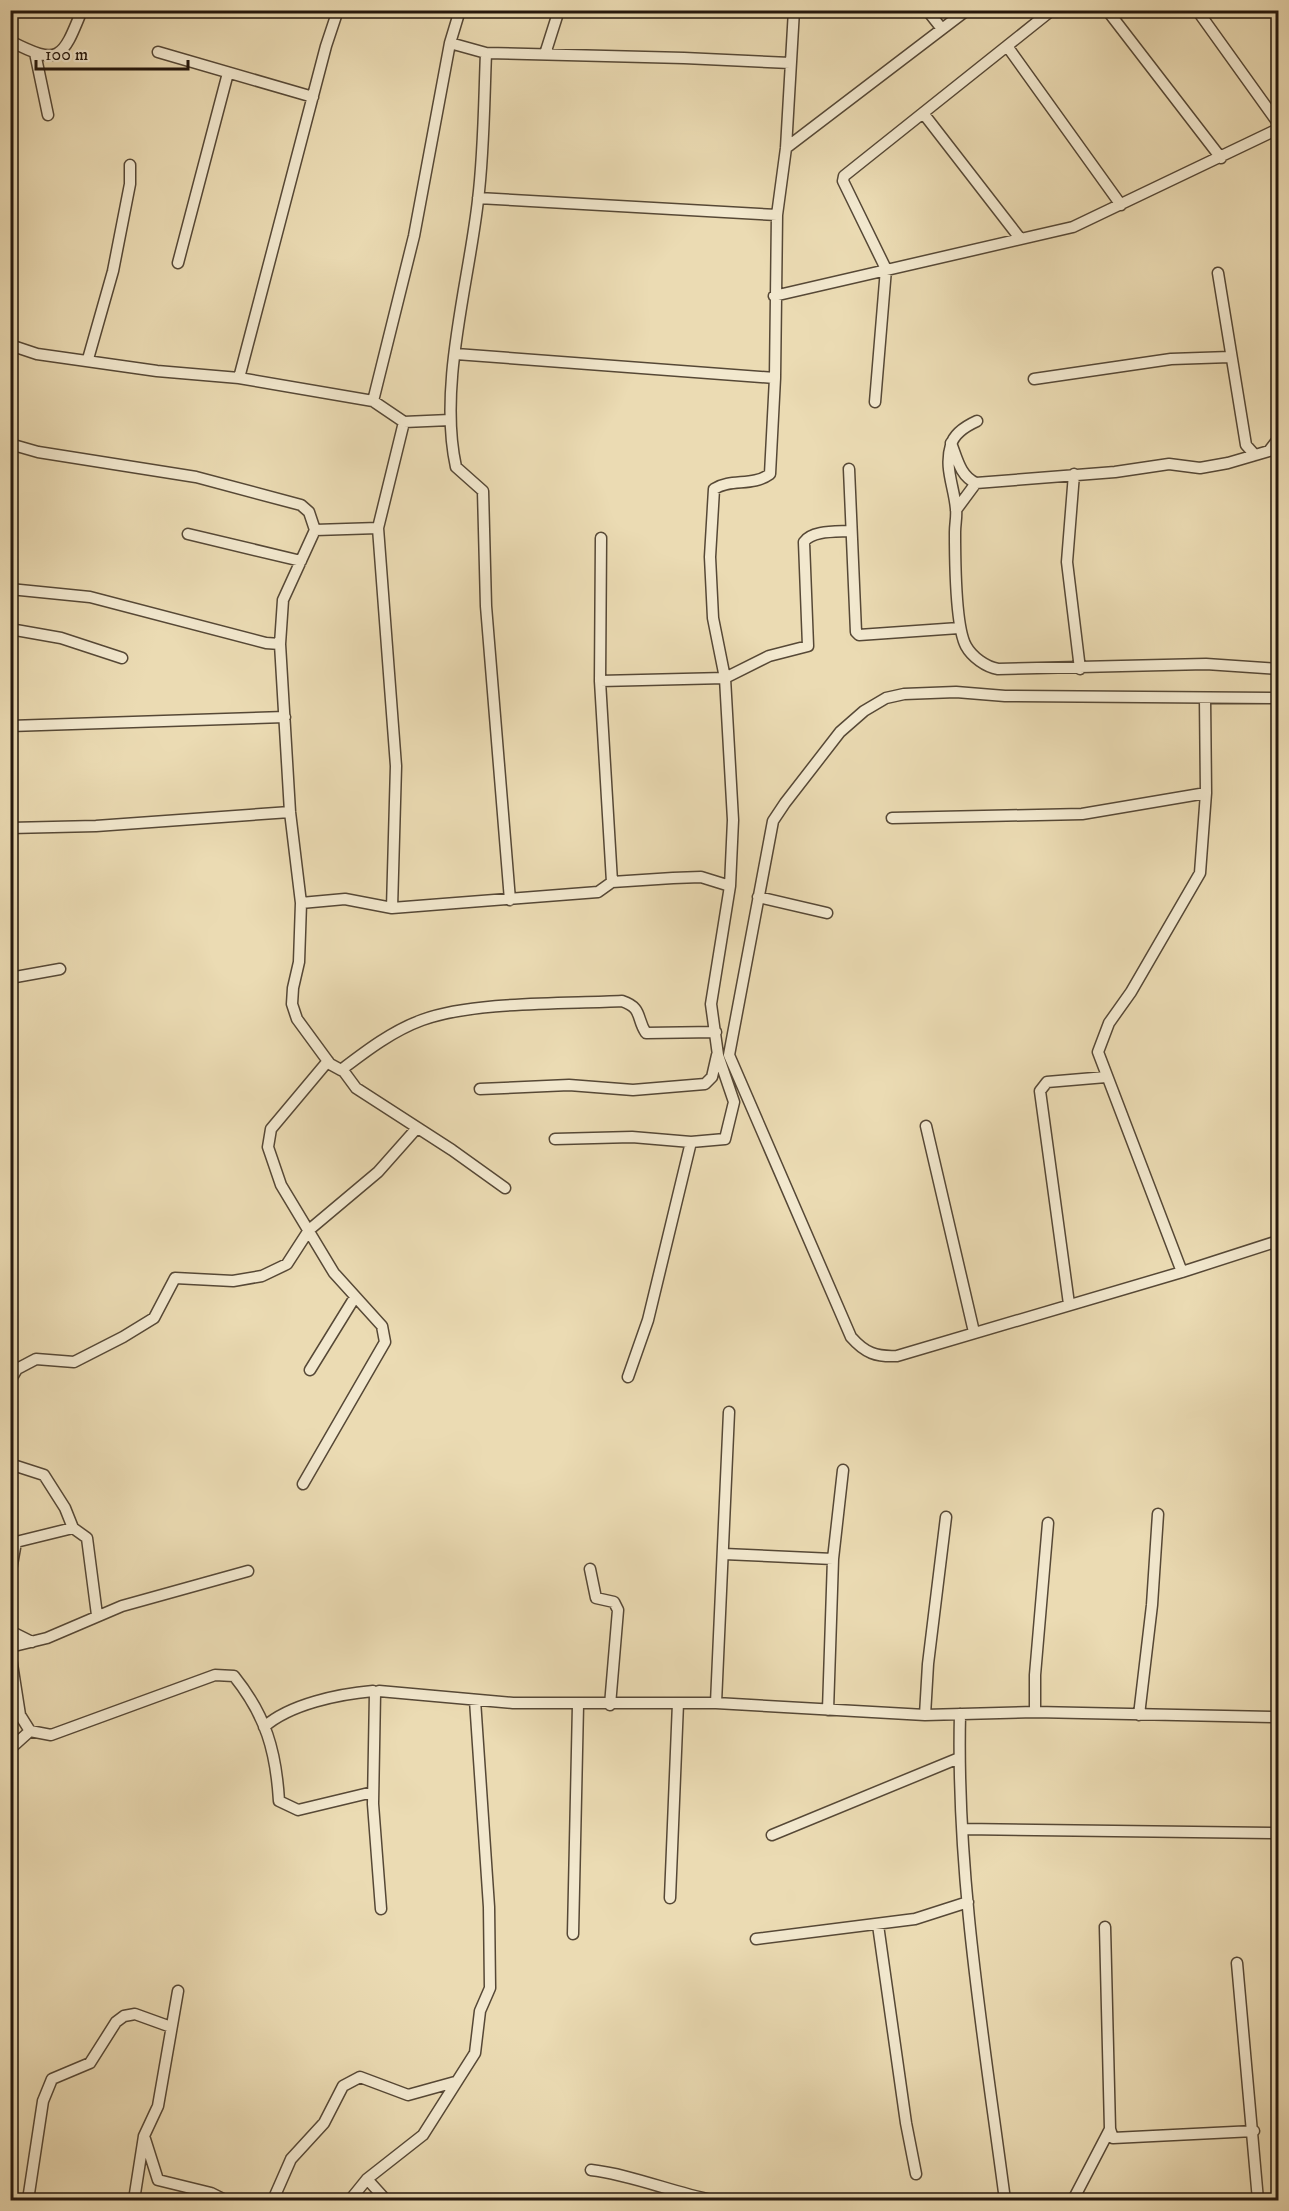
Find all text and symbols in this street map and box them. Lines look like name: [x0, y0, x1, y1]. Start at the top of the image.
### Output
scale bar: [36, 33, 188, 71]
text: 100 m: [45, 44, 88, 66]

